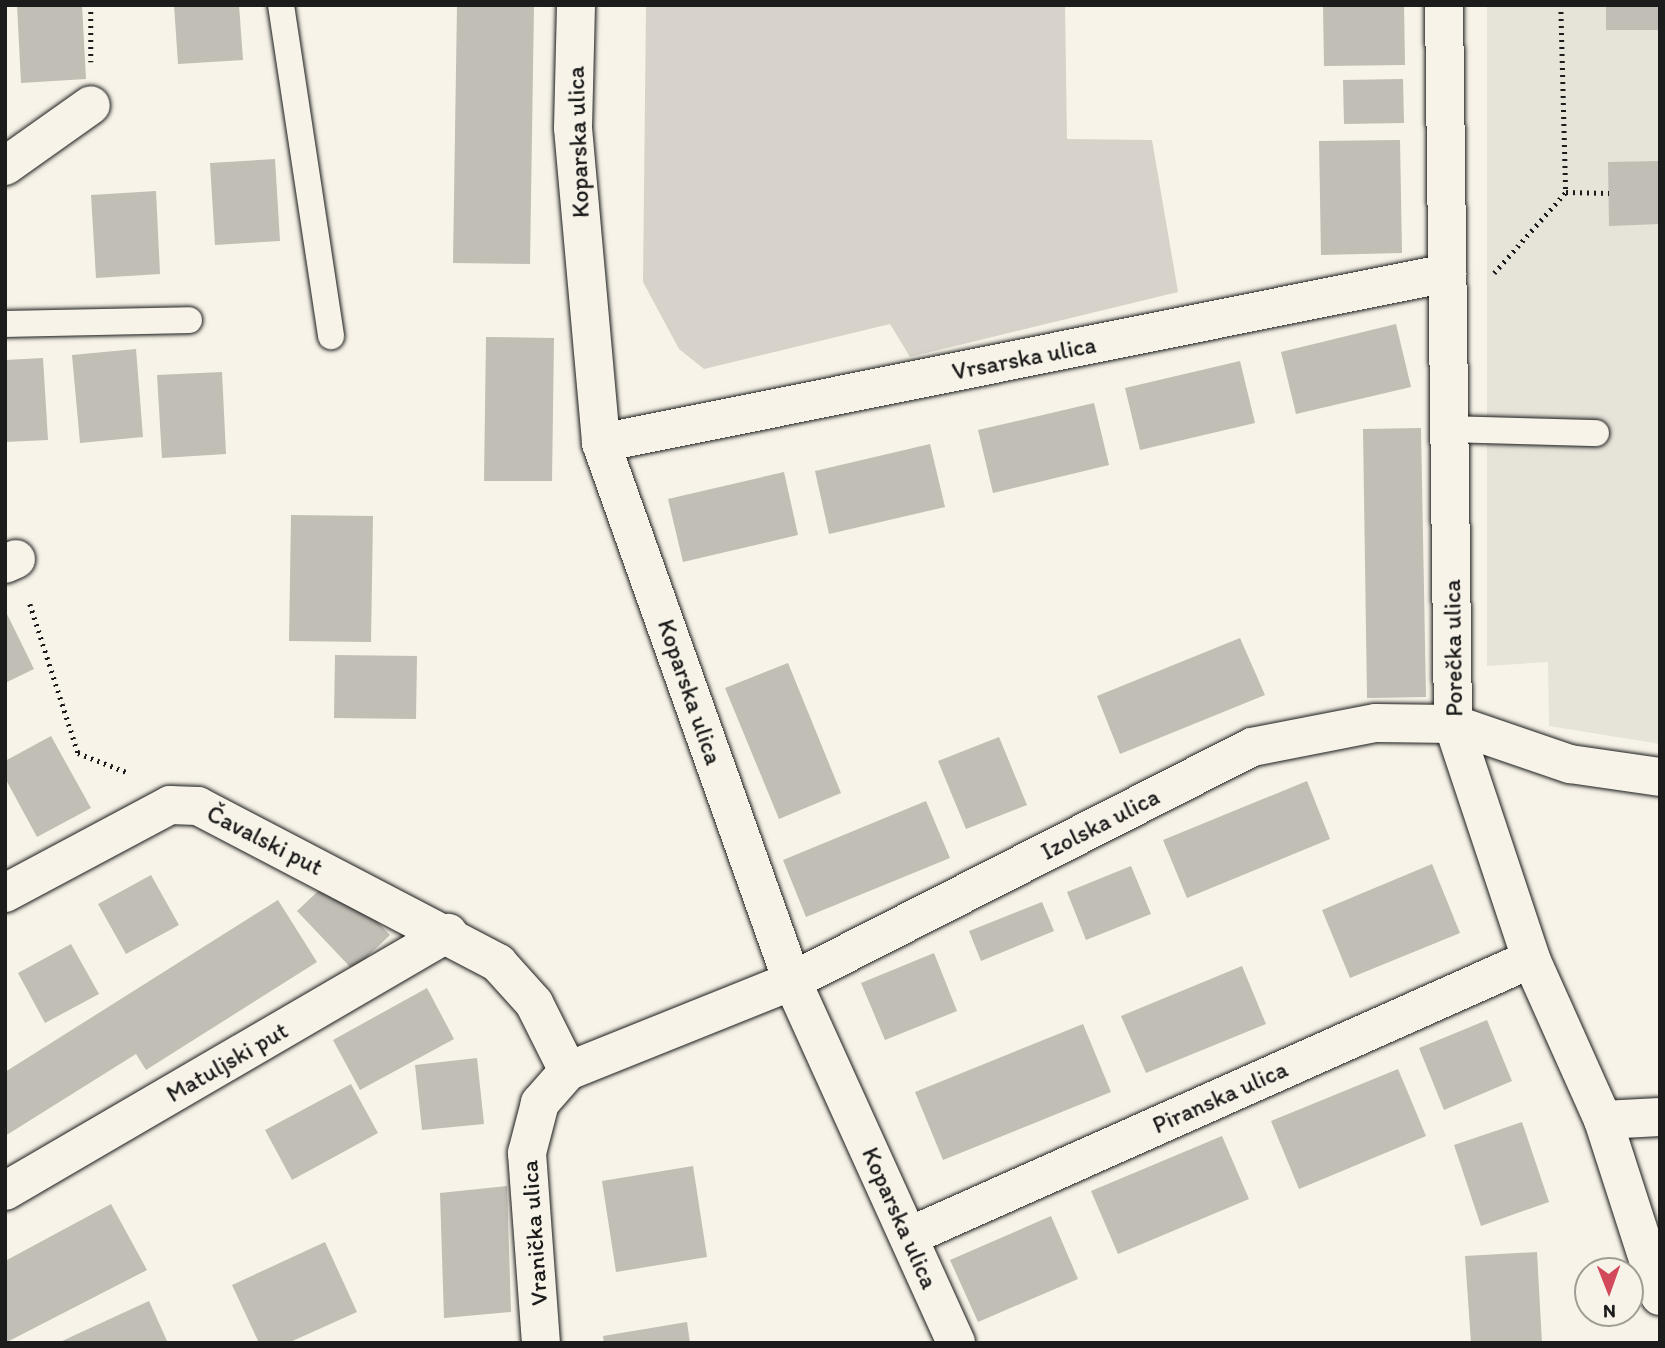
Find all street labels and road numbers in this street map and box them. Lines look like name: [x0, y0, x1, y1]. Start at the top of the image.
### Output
street label: Koparska ulica: [561, 66, 595, 218]
street label: Vrsarska ulica: [950, 330, 1098, 386]
street label: Porečka ulica: [1437, 579, 1469, 717]
street label: Koparska ulica: [652, 616, 728, 768]
street label: Izolska ulica: [1036, 782, 1164, 866]
street label: Čavalski put: [202, 798, 328, 882]
street label: Matuljski put: [161, 1016, 293, 1108]
street label: Piranska ulica: [1148, 1054, 1292, 1140]
street label: Koparska ulica: [856, 1143, 944, 1293]
street label: Vranička ulica: [515, 1159, 553, 1307]

